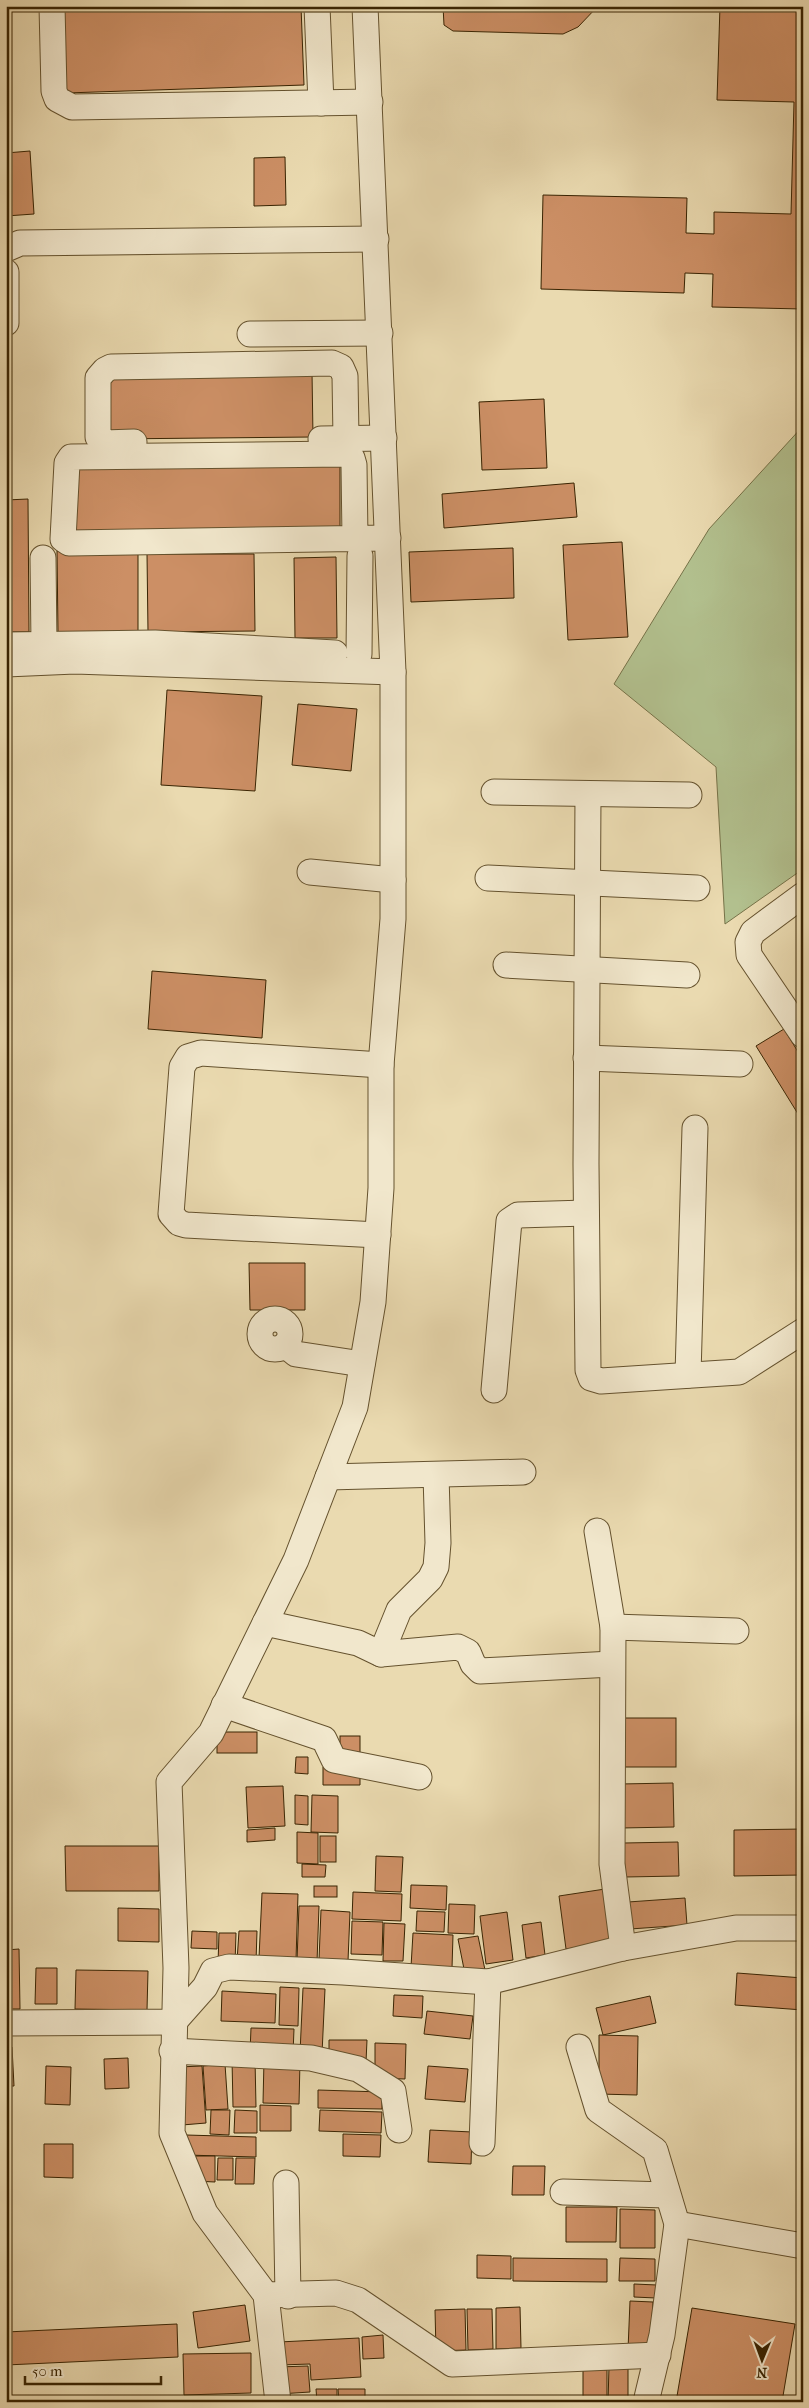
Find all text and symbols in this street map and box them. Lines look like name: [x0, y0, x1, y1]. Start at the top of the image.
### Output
north arrow: [736, 2336, 786, 2386]
scale bar: [25, 2353, 161, 2385]
text: 50 m: [32, 2362, 63, 2380]
text: N: [756, 2364, 767, 2381]

